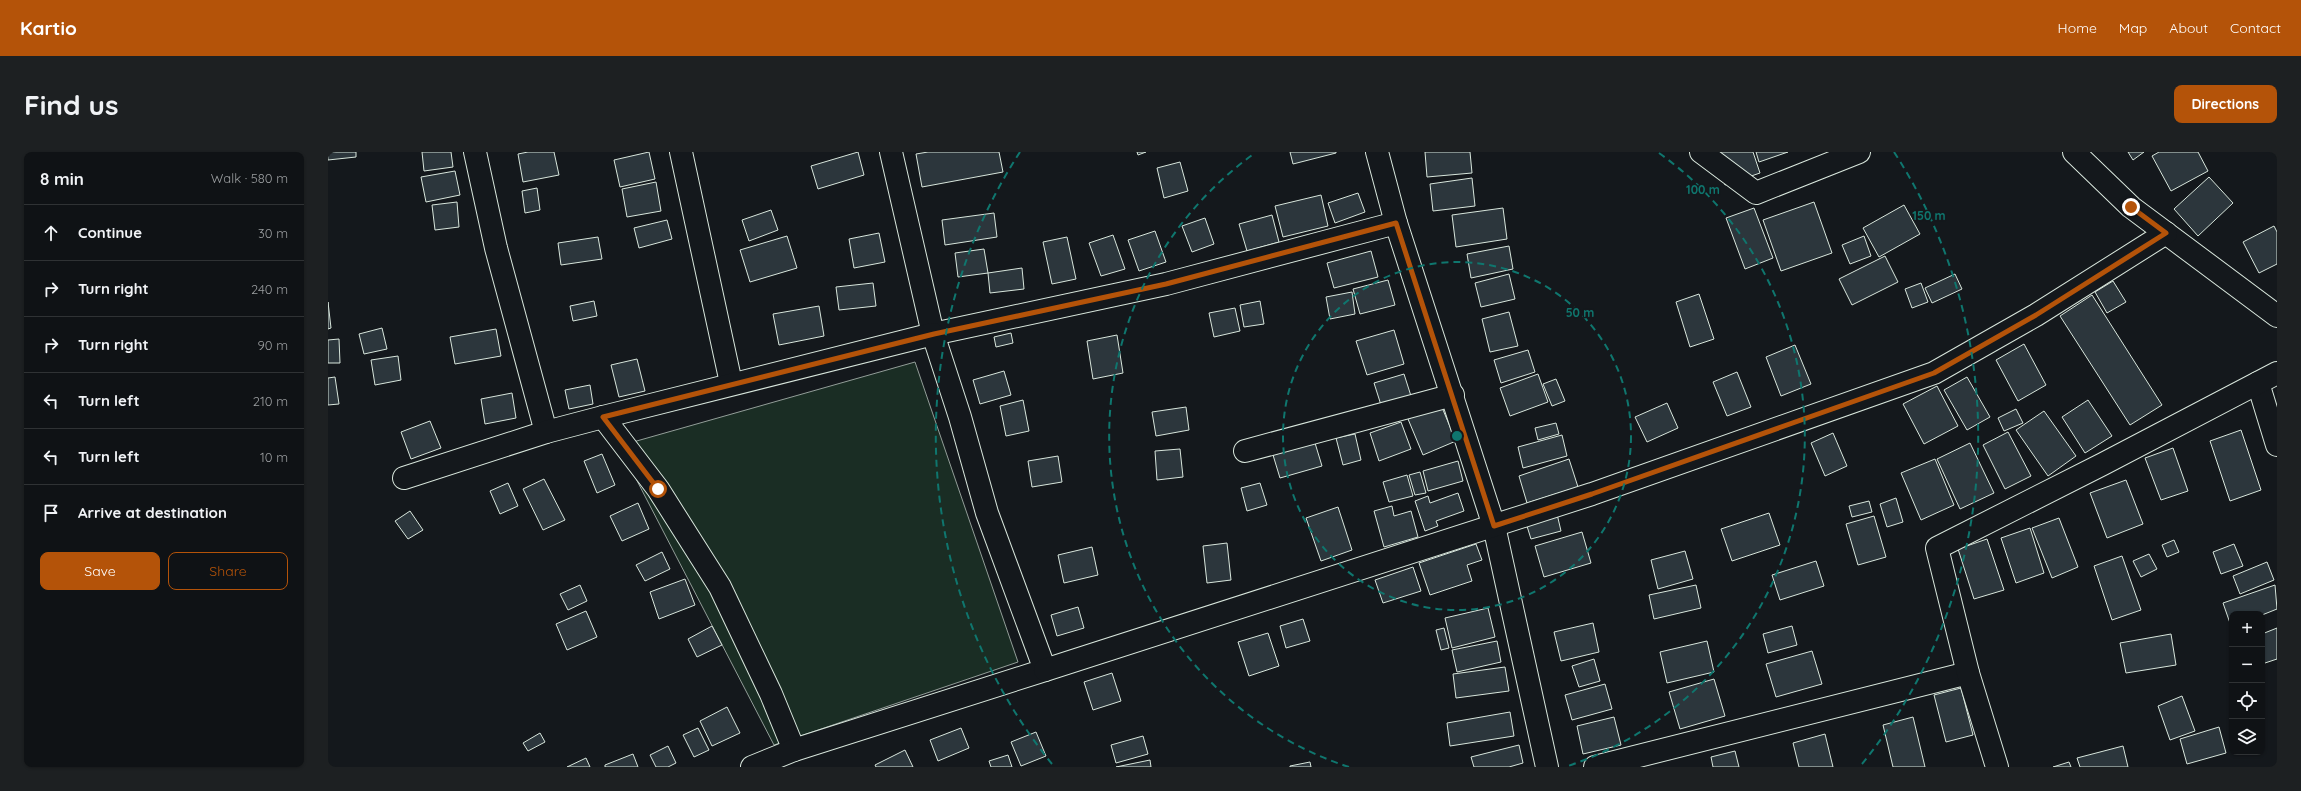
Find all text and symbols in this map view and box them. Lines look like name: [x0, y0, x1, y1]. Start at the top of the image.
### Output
text: Kartio: [20, 16, 77, 40]
text: Home: [2058, 19, 2097, 37]
text: Map: [2119, 19, 2147, 37]
text: About: [2169, 19, 2208, 37]
text: Contact: [2230, 19, 2281, 37]
button: Directions: [2174, 85, 2277, 123]
text: Find us: [24, 87, 118, 122]
text: 8 min: [40, 168, 84, 189]
text: Walk · 580 m: [211, 170, 288, 186]
text: 100 m: [1686, 182, 1720, 197]
route end: [2122, 198, 2140, 216]
text: 150 m: [1912, 208, 1946, 223]
icon: ahead: [40, 222, 62, 244]
text: Continue: [78, 223, 142, 242]
text: 30 m: [258, 225, 288, 241]
icon: right: [40, 278, 62, 300]
text: Turn right: [78, 279, 149, 298]
text: 240 m: [251, 281, 288, 297]
text: 50 m: [1566, 305, 1594, 320]
icon: right: [40, 334, 62, 356]
text: Turn right: [78, 335, 149, 354]
text: 90 m: [258, 337, 288, 353]
icon: left: [40, 390, 62, 412]
text: Turn left: [78, 391, 140, 410]
text: 210 m: [253, 393, 288, 409]
centre of rings: [1450, 429, 1464, 443]
icon: left: [40, 446, 62, 468]
text: Turn left: [78, 447, 140, 466]
text: 10 m: [260, 449, 288, 465]
route start: [649, 480, 667, 498]
icon: arrive: [40, 502, 62, 524]
text: Arrive at destination: [78, 503, 227, 522]
button: Save: [40, 552, 160, 590]
button: Share: [168, 552, 288, 590]
map controls: [2229, 611, 2265, 755]
button: +: [2229, 611, 2265, 647]
button: −: [2229, 647, 2265, 683]
button: locate: [2229, 683, 2265, 719]
button: layers: [2229, 719, 2265, 755]

